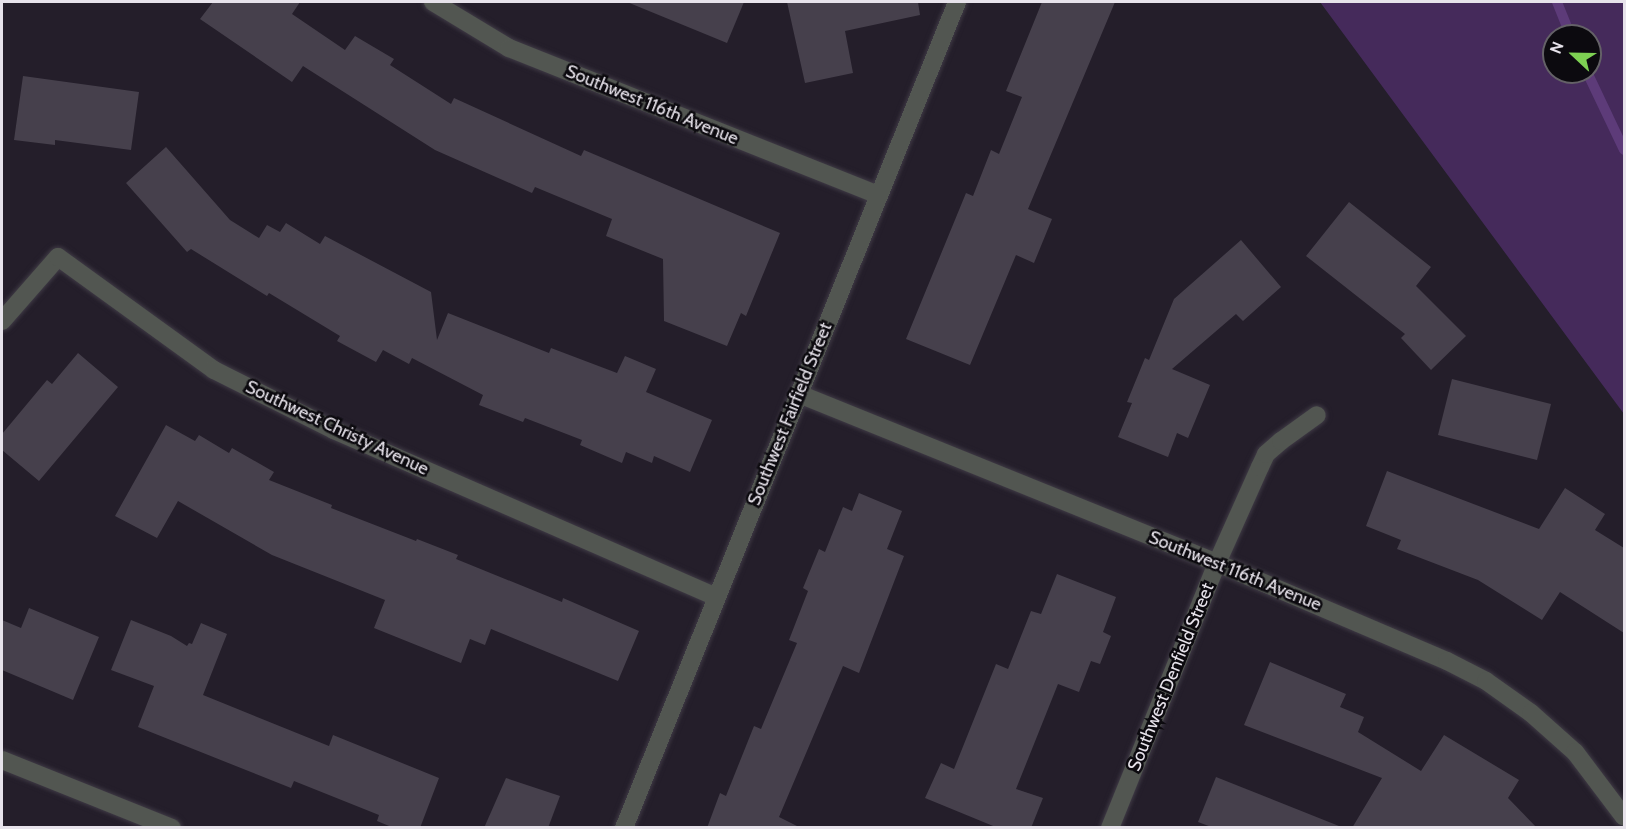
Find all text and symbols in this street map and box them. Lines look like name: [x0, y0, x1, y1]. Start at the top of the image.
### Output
north arrow: [1542, 24, 1602, 84]
text: N: [1546, 39, 1568, 57]
street label: Southwest 116th Avenue: [563, 60, 741, 150]
street label: Southwest Fairfield Street: [743, 319, 837, 509]
street label: Southwest Christy Avenue: [242, 376, 432, 480]
street label: Southwest 116th Avenue: [1146, 526, 1324, 616]
street label: Southwest Denfield Street: [1123, 580, 1219, 774]

